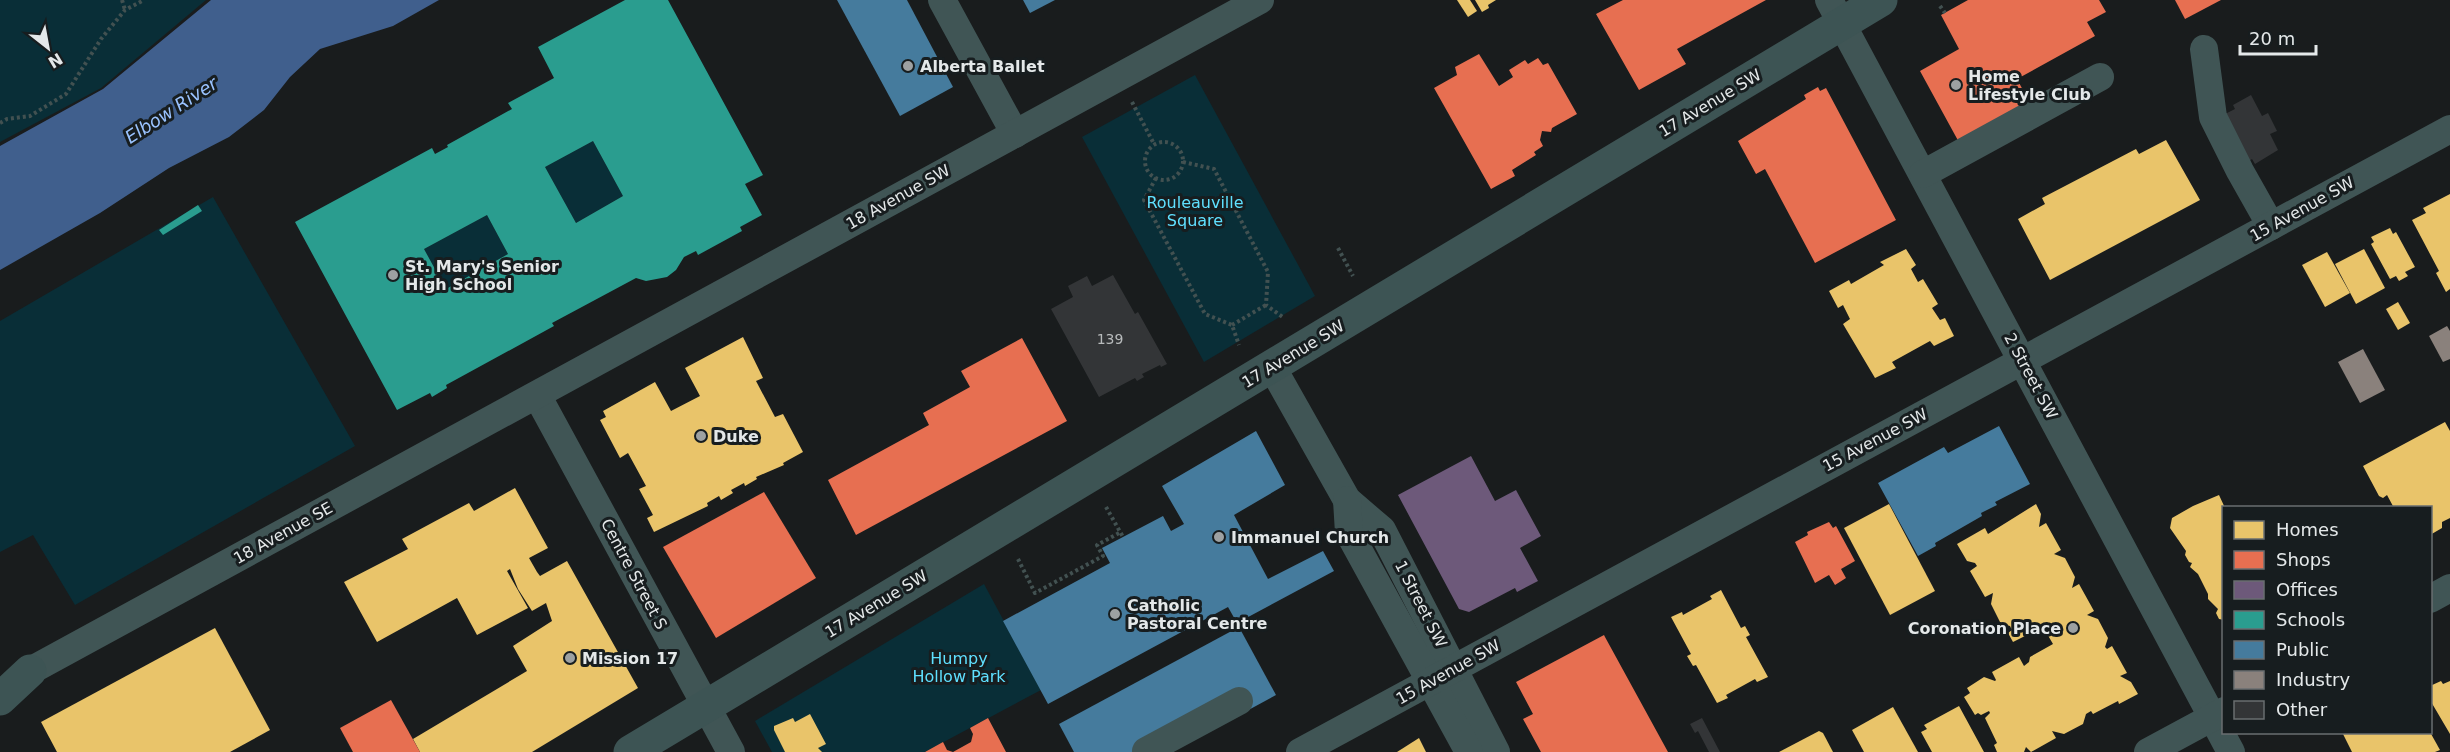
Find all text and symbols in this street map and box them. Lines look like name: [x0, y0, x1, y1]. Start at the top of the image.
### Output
north arrow: [18, 18, 78, 78]
scale bar: [2240, 18, 2316, 56]
text: 20 m: [2249, 28, 2295, 49]
text: N: [45, 49, 66, 72]
place label: Alberta Ballet: [920, 57, 1045, 76]
marker: Alberta Ballet: [901, 59, 915, 73]
street label: 17 Avenue SW: [1655, 65, 1765, 141]
place label: Home Lifestyle Club: [1968, 67, 2091, 104]
water label: Elbow River: [121, 71, 222, 148]
marker: Home Lifestyle Club: [1949, 78, 1963, 92]
street label: 18 Avenue SW: [843, 160, 953, 233]
street label: 15 Avenue SW: [2247, 172, 2357, 245]
park label: Rouleauville Square: [1146, 193, 1244, 230]
place label: St. Mary's Senior High School: [405, 257, 559, 294]
marker: St. Mary's Senior High School: [386, 268, 400, 282]
street label: 17 Avenue SW: [1238, 316, 1348, 392]
street label: 2 Street SW: [2000, 330, 2062, 423]
house number: 139: [1097, 331, 1123, 347]
street label: 15 Avenue SW: [1819, 404, 1931, 476]
place label: Duke: [713, 427, 759, 446]
marker: Duke: [694, 429, 708, 443]
street label: 18 Avenue SE: [230, 498, 336, 568]
legend: [2222, 506, 2432, 734]
street label: Centre Street S: [597, 515, 671, 633]
text: Homes: [2276, 519, 2339, 540]
place label: Immanuel Church: [1231, 528, 1389, 547]
marker: Immanuel Church: [1212, 530, 1226, 544]
text: Shops: [2276, 549, 2331, 570]
street label: 1 Street SW: [1391, 557, 1451, 651]
street label: 17 Avenue SW: [821, 566, 931, 642]
text: Offices: [2276, 579, 2338, 600]
place label: Catholic Pastoral Centre: [1127, 596, 1268, 633]
marker: Catholic Pastoral Centre: [1108, 607, 1122, 621]
text: Schools: [2276, 609, 2345, 630]
place label: Coronation Place: [1908, 619, 2061, 638]
marker: Coronation Place: [2066, 621, 2080, 635]
street label: 15 Avenue SW: [1393, 635, 1503, 708]
text: Public: [2276, 639, 2329, 660]
place label: Mission 17: [582, 649, 678, 668]
park label: Humpy Hollow Park: [912, 649, 1006, 686]
marker: Mission 17: [563, 651, 577, 665]
text: Industry: [2276, 669, 2350, 690]
text: Other: [2276, 699, 2328, 720]

